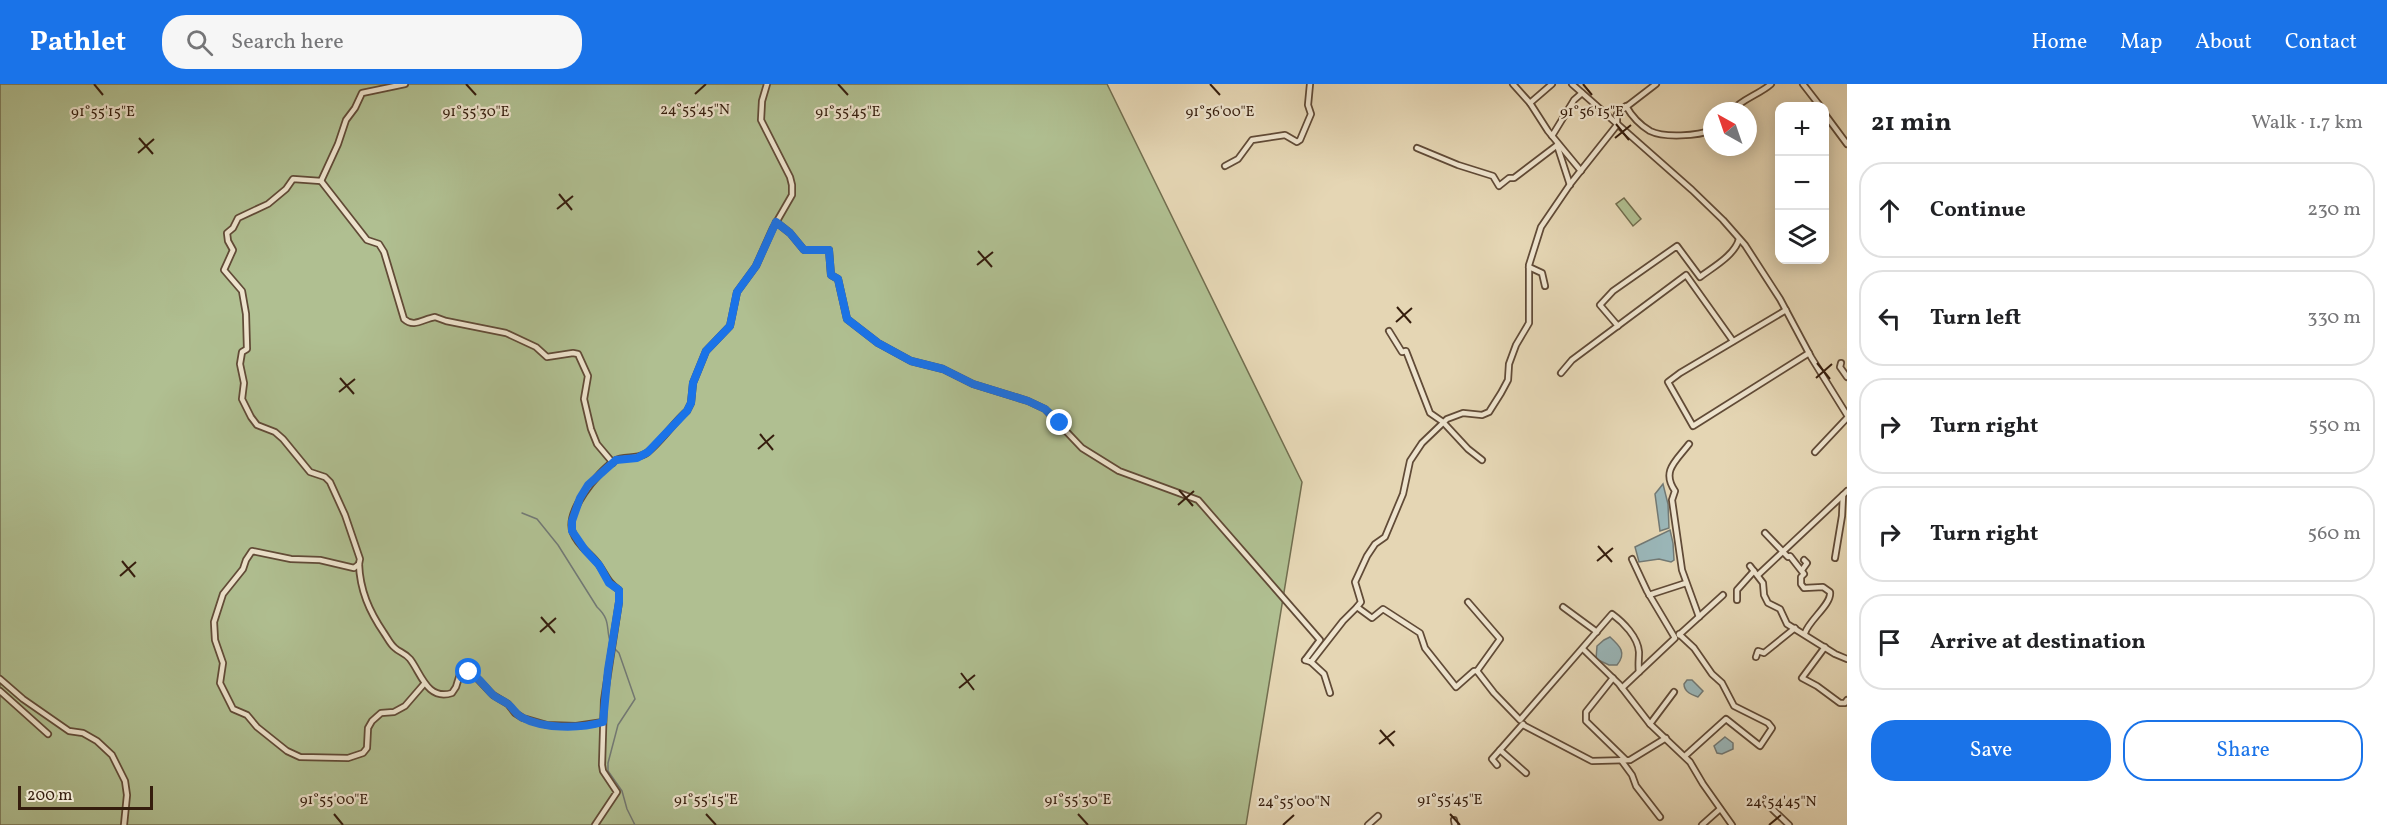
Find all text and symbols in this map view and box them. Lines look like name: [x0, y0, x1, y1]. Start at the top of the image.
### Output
search box: [162, 15, 582, 69]
text: Pathlet: [30, 23, 126, 62]
icon: search: [183, 26, 216, 59]
text: Search here: [231, 27, 344, 58]
text: Home: [2032, 28, 2087, 57]
text: Map: [2120, 28, 2162, 57]
text: About: [2195, 28, 2252, 57]
text: Contact: [2285, 28, 2357, 57]
text: 24°55'45"N: [660, 100, 730, 121]
text: 91°55'15"E: [71, 102, 135, 123]
text: 91°55'30"E: [443, 102, 509, 123]
text: 91°55'45"E: [815, 102, 881, 123]
text: 91°56'00"E: [1186, 102, 1254, 123]
text: 91°56'15"E: [1560, 102, 1624, 123]
north arrow: [1703, 102, 1757, 156]
map controls: [1775, 102, 1829, 264]
button: +: [1775, 102, 1829, 156]
text: 21 min: [1871, 105, 1952, 141]
text: Walk · 1.7 km: [2251, 109, 2363, 137]
button: −: [1775, 156, 1829, 210]
icon: ahead: [1873, 194, 1906, 227]
text: Continue: [1930, 195, 2026, 226]
text: 230 m: [2307, 196, 2361, 224]
button: layers: [1775, 210, 1829, 264]
icon: left: [1873, 302, 1906, 335]
text: Turn left: [1930, 303, 2021, 334]
text: 330 m: [2307, 304, 2361, 332]
route end: [1046, 409, 1072, 435]
icon: right: [1873, 410, 1906, 443]
text: Turn right: [1930, 411, 2038, 442]
text: 550 m: [2308, 412, 2361, 440]
icon: right: [1873, 518, 1906, 551]
text: Turn right: [1930, 519, 2038, 550]
text: 560 m: [2308, 520, 2361, 548]
icon: arrive: [1873, 626, 1906, 659]
text: Arrive at destination: [1930, 627, 2146, 658]
route start: [455, 658, 481, 684]
button: Save: [1871, 720, 2111, 781]
button: Share: [2123, 720, 2363, 781]
scale bar: [18, 783, 153, 810]
text: 200 m: [27, 785, 72, 807]
text: 91°55'00"E: [300, 790, 368, 811]
text: 91°55'15"E: [674, 790, 738, 811]
text: 91°55'30"E: [1045, 790, 1111, 811]
text: 91°55'45"E: [1417, 790, 1483, 811]
text: 24°55'00"N: [1257, 792, 1331, 813]
text: 24°54'45"N: [1745, 792, 1817, 813]

